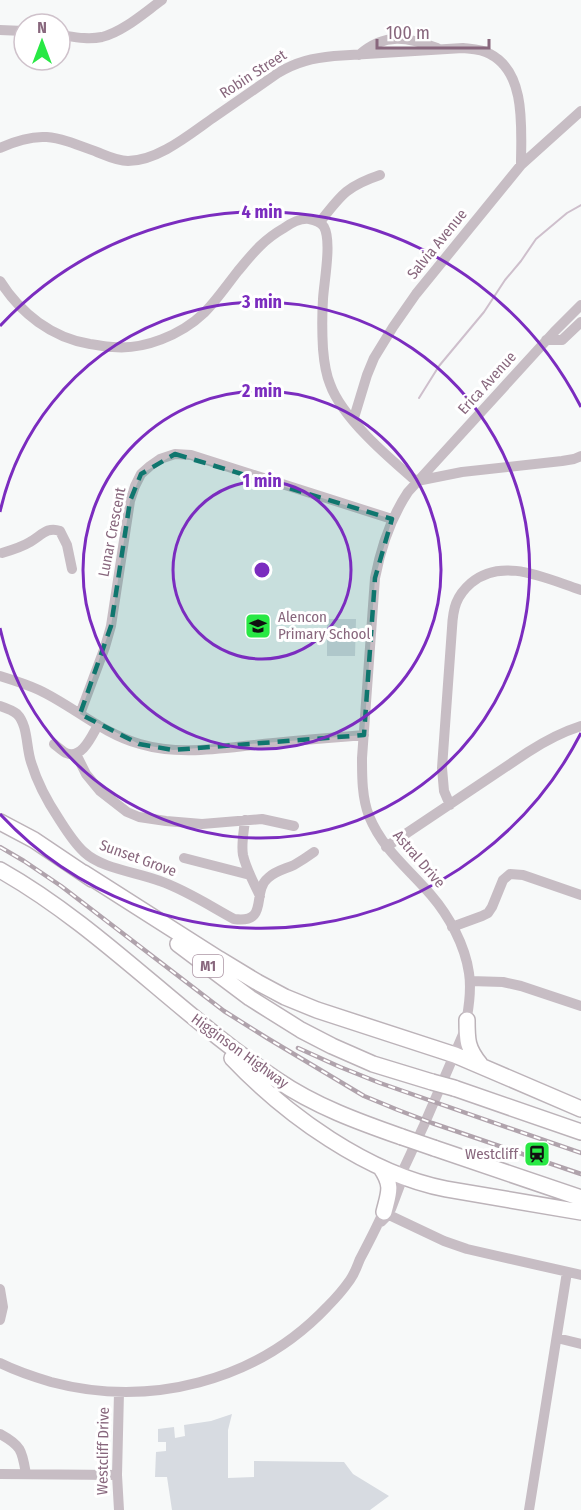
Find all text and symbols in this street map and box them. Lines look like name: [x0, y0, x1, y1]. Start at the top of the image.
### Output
north arrow: [12, 12, 72, 72]
scale bar: [377, 12, 490, 50]
text: N: [37, 18, 47, 37]
text: 100 m: [386, 22, 430, 44]
street label: Robin Street: [216, 46, 290, 102]
text: 4 min: [242, 201, 282, 223]
street label: Salvia Avenue: [403, 205, 471, 283]
text: 3 min: [241, 291, 282, 313]
street label: Erica Avenue: [454, 348, 520, 418]
text: 2 min: [241, 380, 282, 402]
text: 1 min: [242, 470, 282, 492]
street label: Lunar Crescent: [95, 486, 130, 578]
centre of rings: [252, 560, 272, 580]
place label: Alencon Primary School: [278, 608, 370, 643]
school or university icon: Alencon Primary School: [243, 611, 273, 641]
street label: Astral Drive: [389, 827, 449, 891]
street label: Sunset Grove: [97, 836, 179, 880]
road number: M1: [193, 955, 223, 977]
street label: Higginson Highway: [188, 1010, 292, 1092]
station icon: Westcliff: [522, 1139, 552, 1169]
place label: Westcliff: [465, 1145, 519, 1163]
street label: Westcliff Drive: [93, 1407, 113, 1495]

